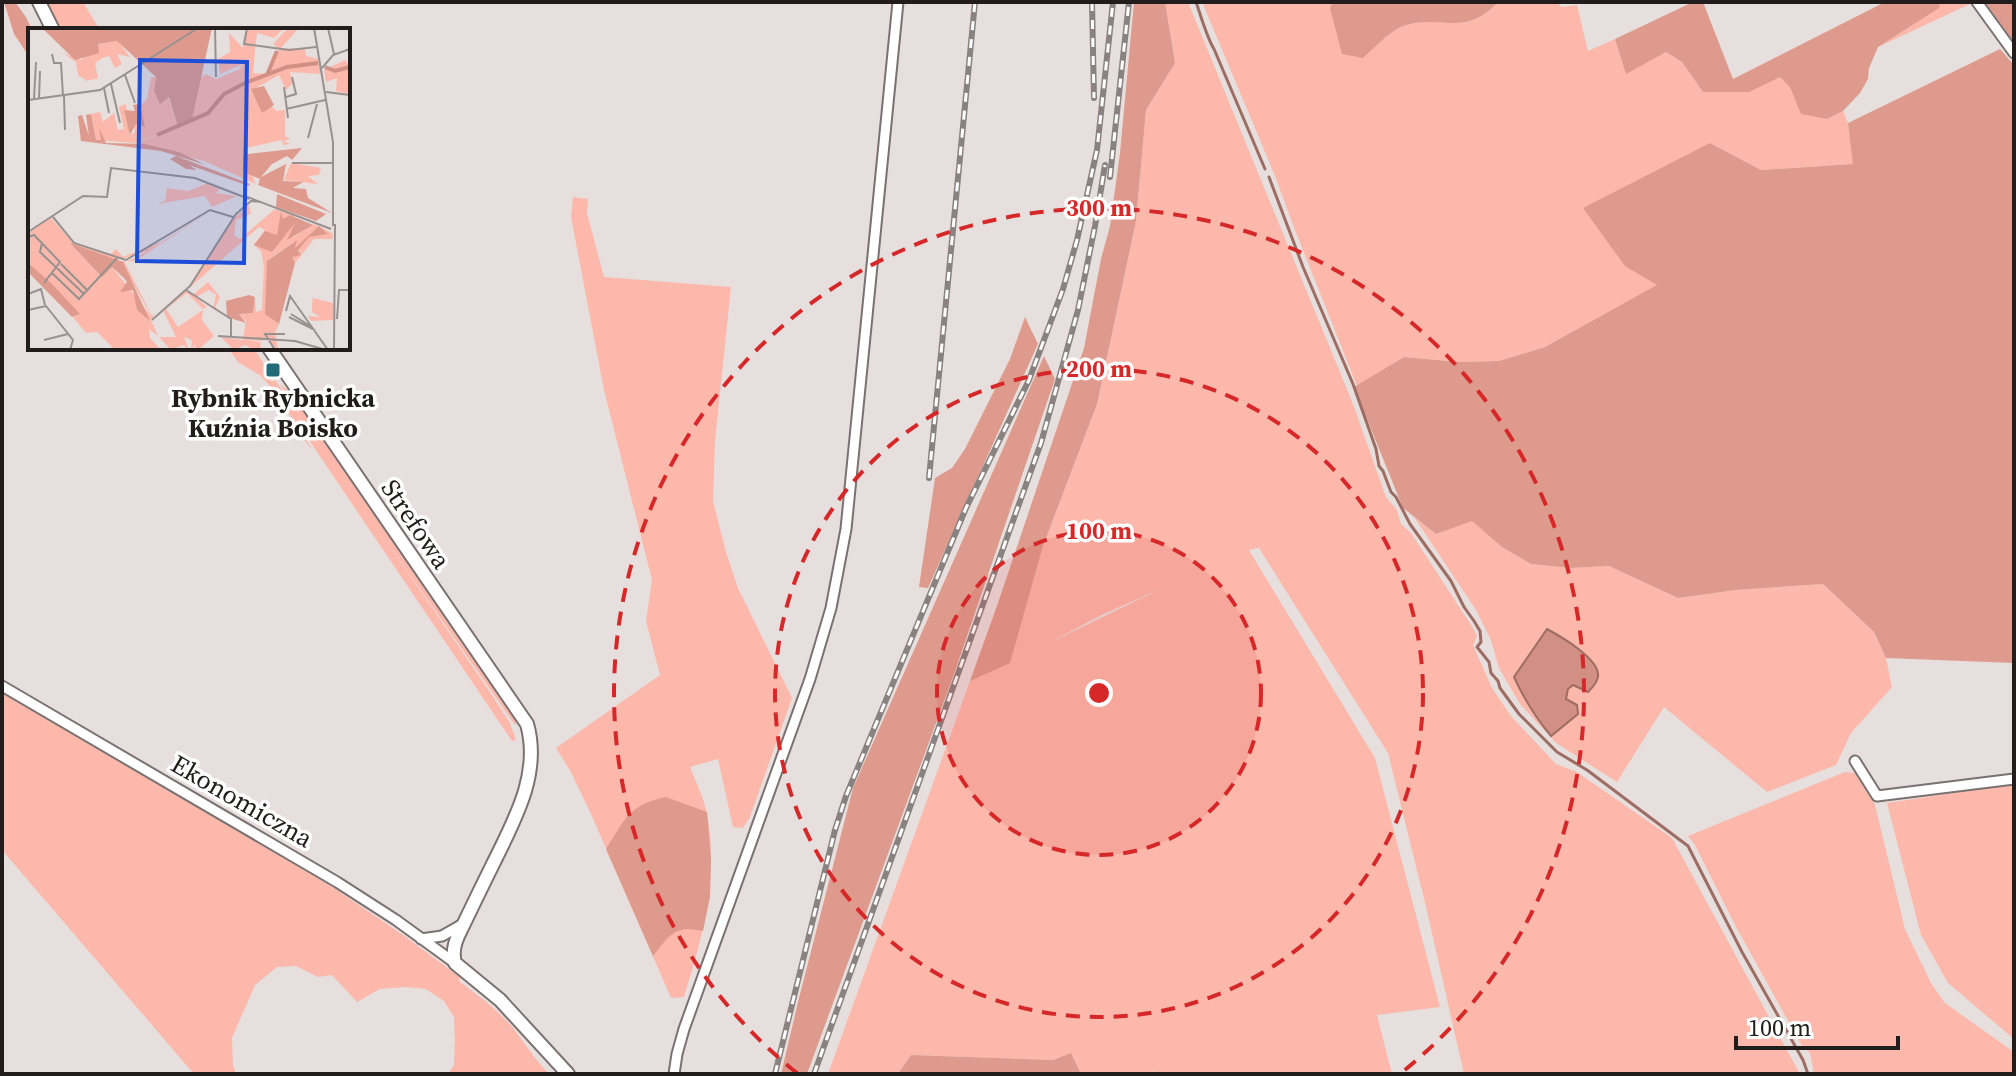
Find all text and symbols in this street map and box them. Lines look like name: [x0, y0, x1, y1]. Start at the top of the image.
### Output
inset map: [28, 28, 350, 350]
text: 300 m: [1066, 191, 1132, 224]
text: 200 m: [1066, 352, 1132, 385]
marker: Rybnik Rybnicka Kuźnia Boisko: [264, 361, 282, 379]
place label: Rybnik Rybnicka Kuźnia Boisko: [171, 380, 375, 446]
street label: Strefowa: [373, 472, 460, 577]
text: 100 m: [1066, 514, 1132, 547]
centre of rings: [1085, 679, 1113, 707]
street label: Ekonomiczna: [164, 746, 320, 857]
scale bar: [1736, 1000, 1898, 1050]
text: 100 m: [1748, 1011, 1811, 1044]

